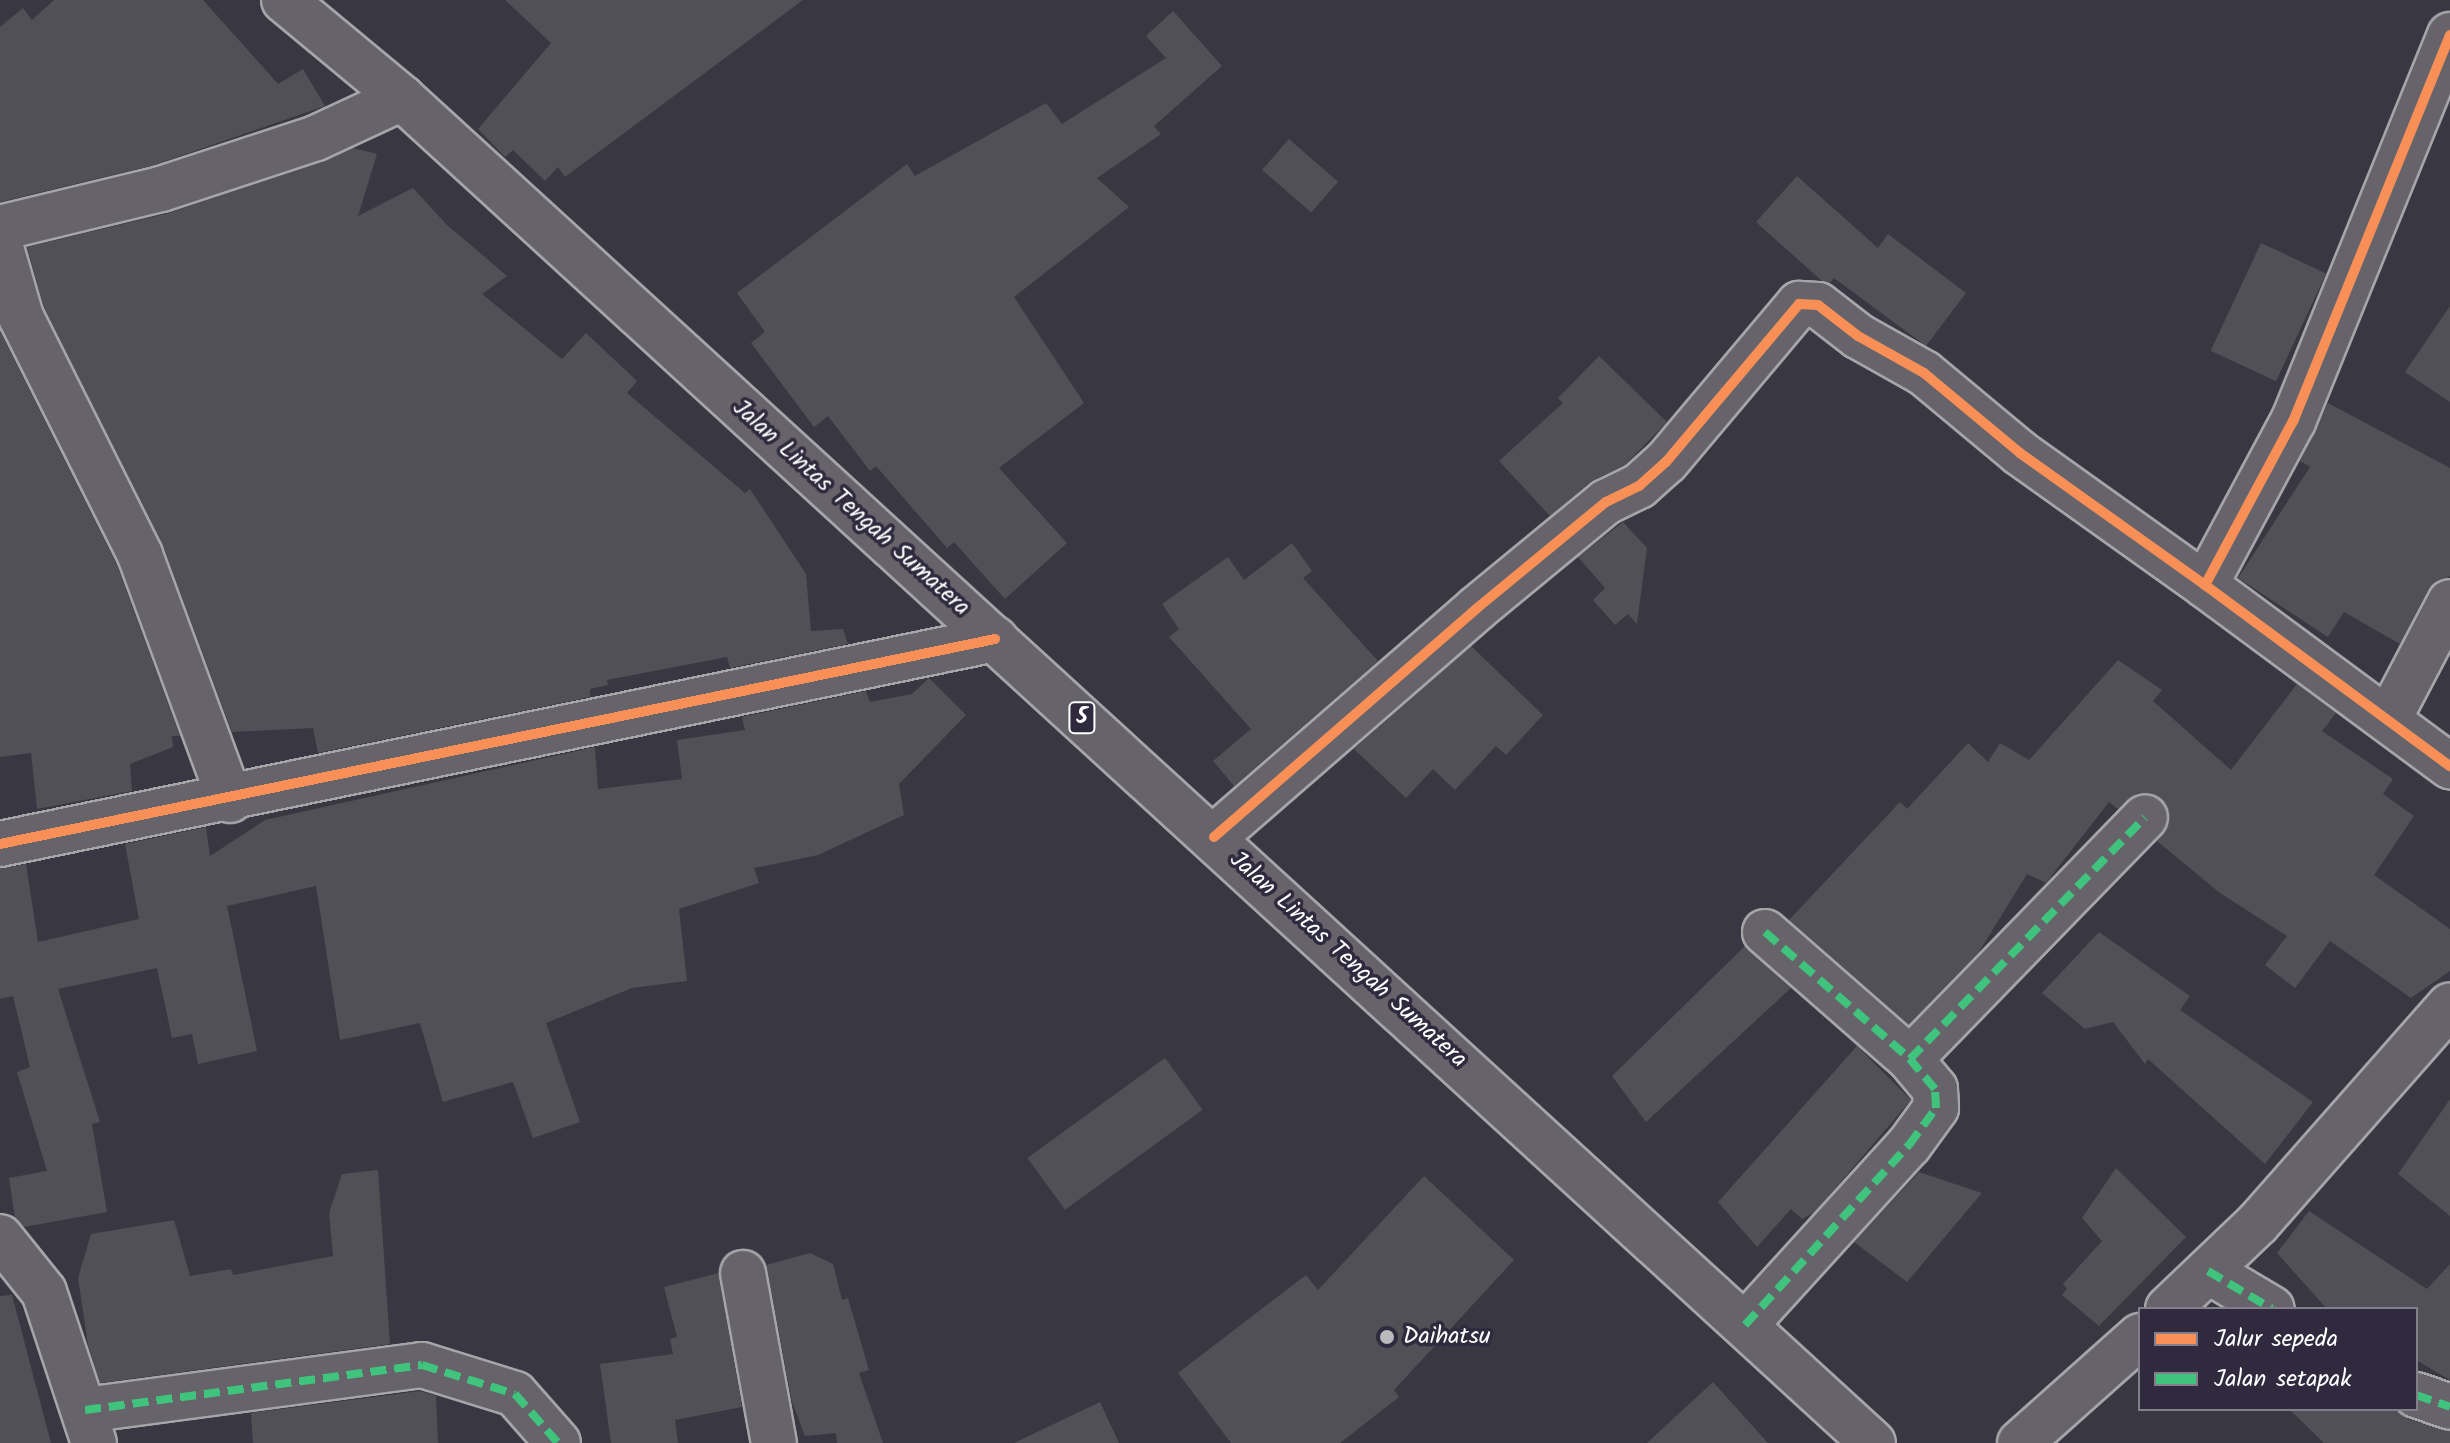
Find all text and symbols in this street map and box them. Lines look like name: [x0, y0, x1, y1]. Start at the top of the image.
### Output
street label: Jalan Lintas Tengah Sumatera: [726, 394, 976, 622]
road number: 5: [1068, 700, 1096, 736]
street label: Jalan Lintas Tengah Sumatera: [1223, 846, 1473, 1074]
legend: [2138, 1307, 2418, 1411]
text: Jalur sepeda: [2214, 1320, 2338, 1359]
place label: Daihatsu: [1403, 1323, 1491, 1351]
marker: Daihatsu: [1378, 1328, 1396, 1346]
text: Jalan setapak: [2214, 1360, 2352, 1399]

